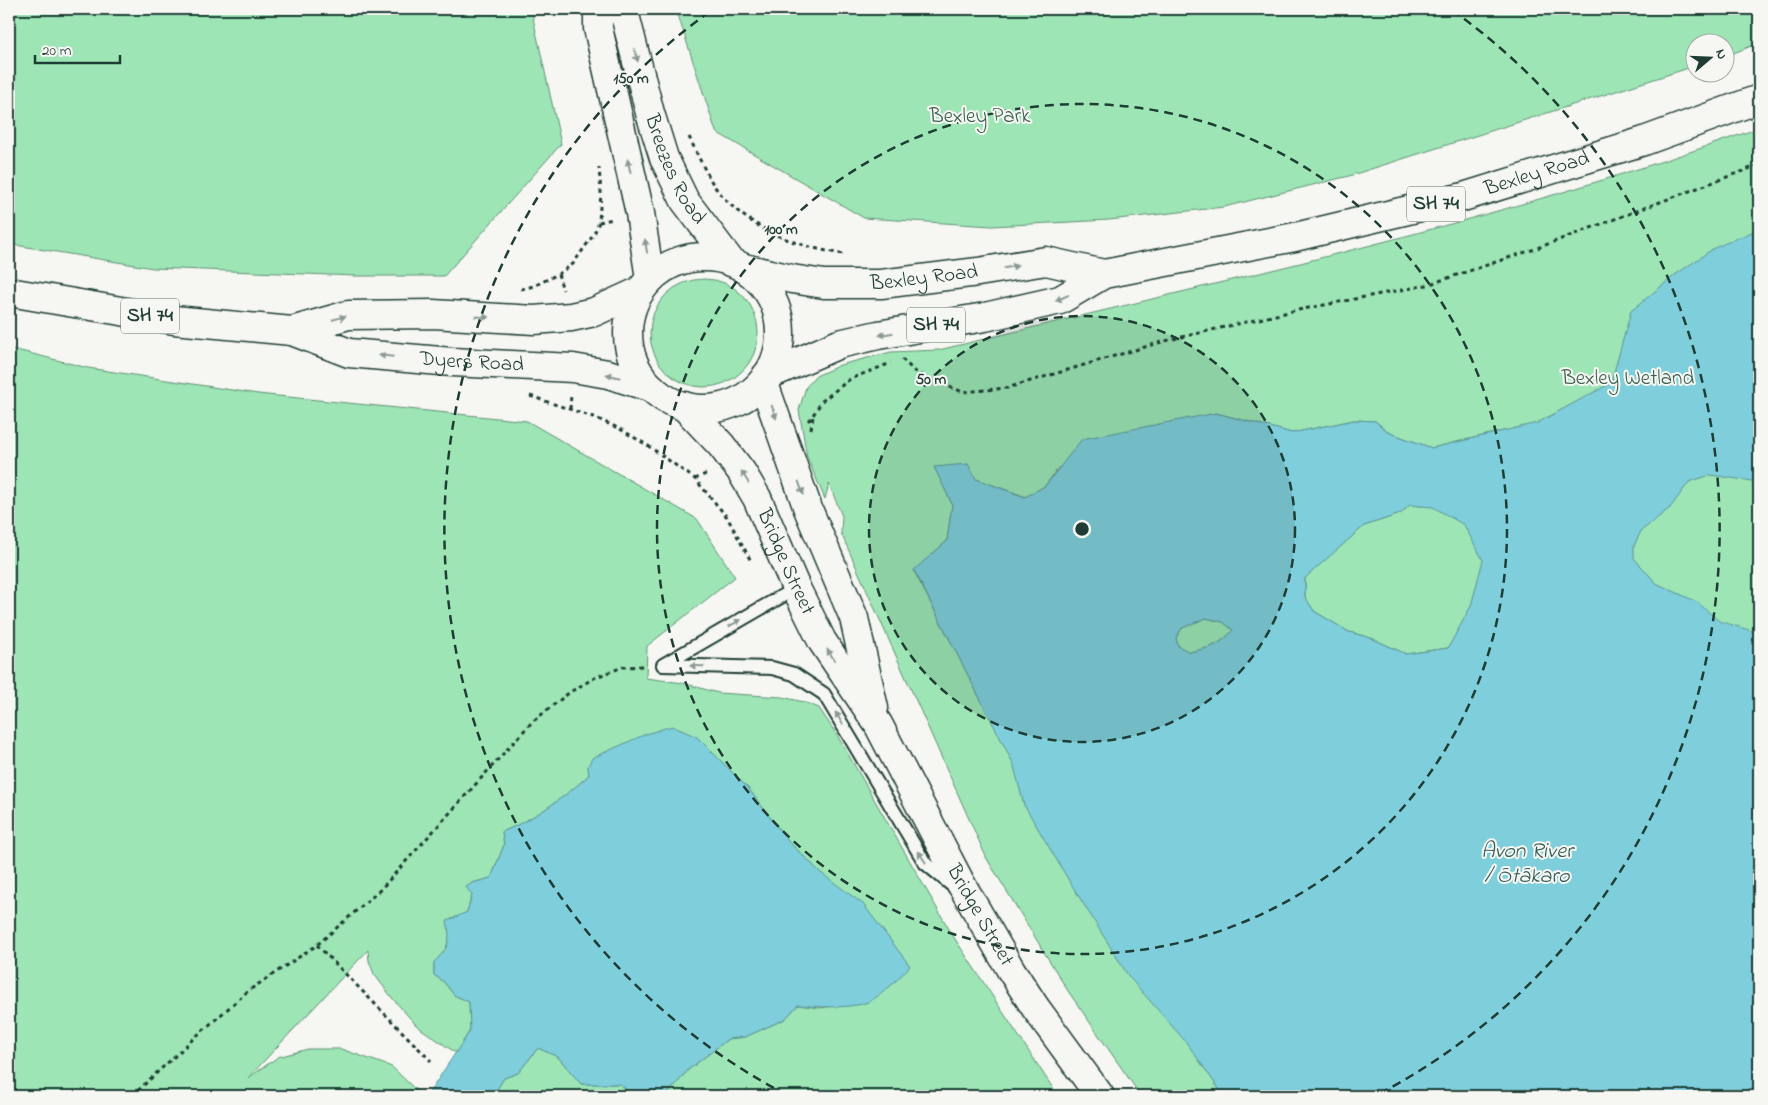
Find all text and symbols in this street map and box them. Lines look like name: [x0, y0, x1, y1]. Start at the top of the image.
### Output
scale bar: [35, 32, 120, 64]
north arrow: [1686, 32, 1736, 82]
text: 20 m: [42, 40, 72, 62]
text: N: [1709, 46, 1732, 62]
one-way arrow: [632, 47, 640, 63]
text: 150 m: [613, 68, 649, 90]
park label: Bexley Park: [929, 102, 1031, 134]
street label: Breezes Road: [636, 110, 713, 231]
street label: Bexley Road: [1480, 144, 1594, 205]
one-way arrow: [625, 158, 633, 173]
road number: SH 74: [1407, 186, 1465, 222]
text: 100 m: [764, 219, 798, 241]
one-way arrow: [642, 238, 650, 254]
street label: Bexley Road: [869, 257, 980, 299]
one-way arrow: [1003, 262, 1019, 270]
one-way arrow: [1055, 294, 1069, 302]
road number: SH 74: [121, 298, 179, 334]
road number: SH 74: [907, 308, 965, 342]
one-way arrow: [474, 313, 490, 321]
one-way arrow: [331, 314, 346, 322]
one-way arrow: [877, 331, 893, 339]
street label: Dyers Road: [417, 344, 525, 381]
one-way arrow: [378, 352, 394, 360]
park label: Bexley Wetland: [1561, 364, 1694, 396]
text: 50 m: [916, 369, 947, 391]
one-way arrow: [605, 372, 621, 380]
one-way arrow: [770, 404, 778, 419]
one-way arrow: [740, 471, 749, 484]
one-way arrow: [797, 481, 805, 496]
street label: Bridge Street: [748, 503, 822, 620]
centre of rings: [1073, 520, 1091, 538]
one-way arrow: [728, 619, 743, 627]
one-way arrow: [826, 648, 836, 661]
one-way arrow: [688, 662, 704, 670]
one-way arrow: [834, 711, 843, 724]
water label: Avon River / Ōtākaro: [1481, 836, 1576, 893]
one-way arrow: [917, 851, 927, 864]
street label: Bridge Street: [938, 858, 1021, 972]

